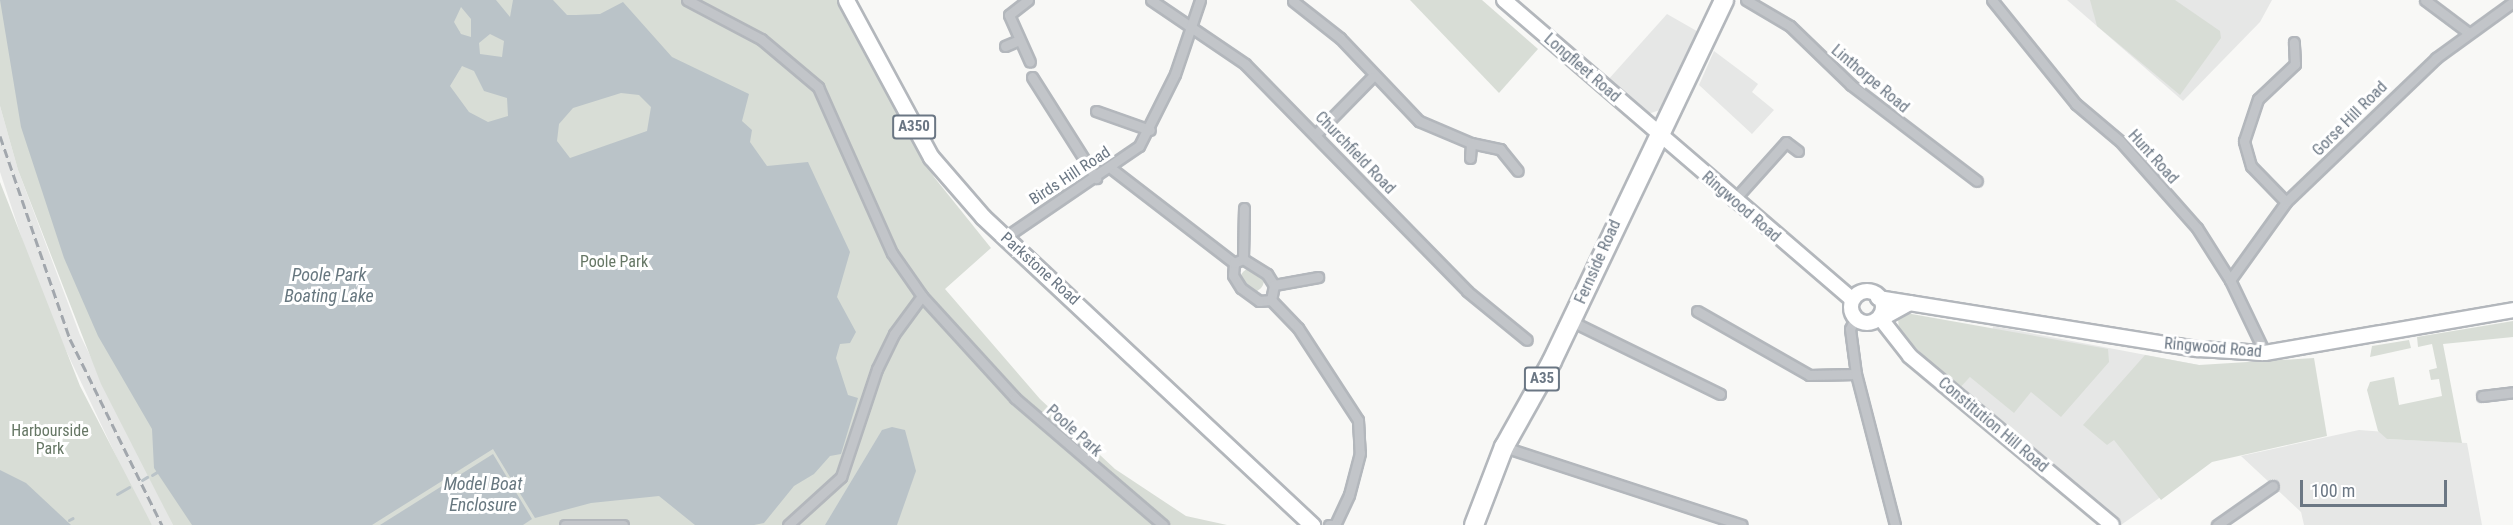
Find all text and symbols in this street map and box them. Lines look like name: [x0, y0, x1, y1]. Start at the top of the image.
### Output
street label: Longfleet Road: [1540, 30, 1624, 106]
street label: Linthorpe Road: [1827, 41, 1913, 117]
street label: Gorse Hill Road: [2309, 78, 2391, 160]
street label: Churchfield Road: [1311, 108, 1399, 198]
road number: A350: [892, 115, 936, 139]
street label: Hunt Road: [2124, 126, 2182, 188]
street label: Birds Hill Road: [1026, 143, 1114, 209]
street label: Ringwood Road: [1698, 168, 1784, 246]
street label: Fernside Road: [1571, 217, 1625, 307]
street label: Parkstone Road: [997, 229, 1083, 309]
park label: Poole Park: [580, 252, 648, 272]
water label: Poole Park Boating Lake: [284, 265, 374, 308]
street label: Ringwood Road: [2163, 334, 2263, 362]
road number: A35: [1522, 367, 1562, 391]
street label: Constitution Hill Road: [1934, 373, 2052, 477]
street label: Poole Park: [1042, 401, 1106, 461]
park label: Harbourside Park: [11, 421, 89, 459]
scale bar: [2303, 468, 2450, 506]
water label: Model Boat Enclosure: [444, 474, 522, 516]
text: 100 m: [2311, 480, 2355, 501]

